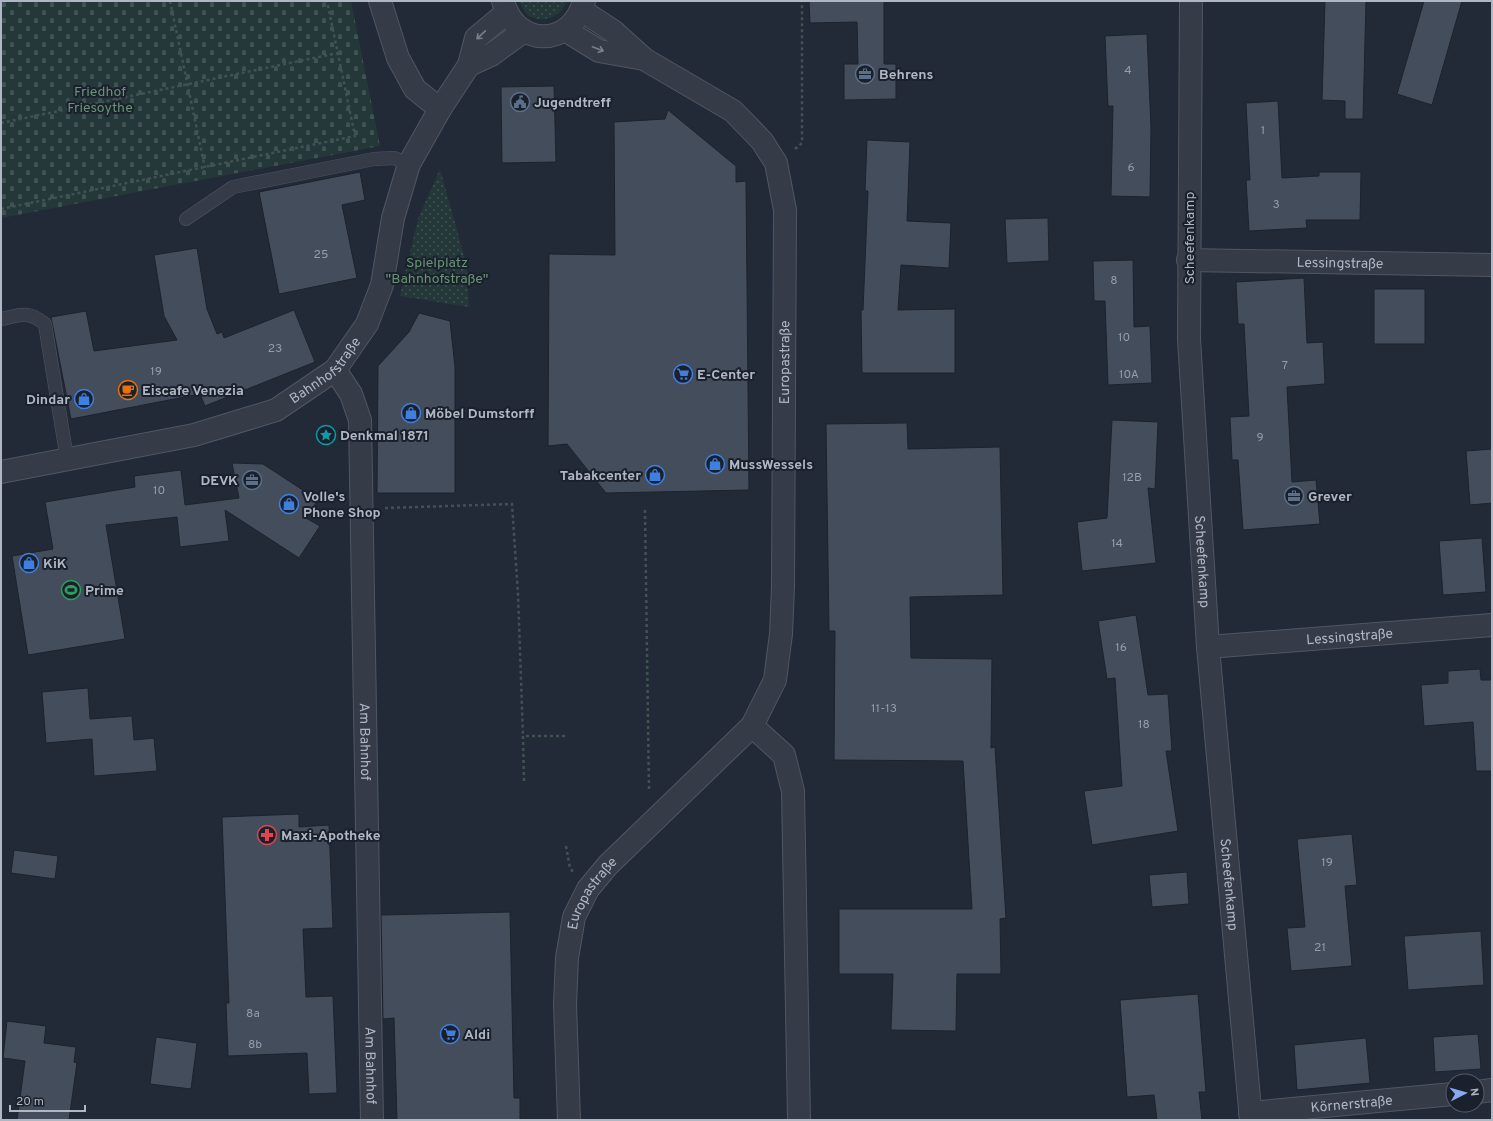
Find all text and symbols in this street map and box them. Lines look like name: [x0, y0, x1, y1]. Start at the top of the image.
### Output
one-way arrow: [476, 30, 486, 39]
one-way arrow: [592, 46, 604, 54]
office icon: Behrens: [854, 63, 876, 85]
house number: 4: [1124, 63, 1132, 79]
place label: Behrens: [879, 67, 934, 84]
park label: Friedhof Friesoythe: [67, 84, 133, 117]
public building icon: Jugendtreff: [509, 91, 531, 113]
place label: Jugendtreff: [534, 95, 611, 112]
house number: 1: [1261, 123, 1265, 139]
house number: 6: [1127, 160, 1135, 176]
street label: Scheefenkamp: [1182, 192, 1199, 284]
house number: 3: [1272, 197, 1280, 213]
house number: 25: [314, 247, 328, 263]
park label: Spielplatz "Bahnhofstraße": [386, 255, 488, 288]
street label: Lessingstraße: [1296, 255, 1384, 273]
house number: 8: [1110, 273, 1118, 289]
street label: Europastraße: [777, 320, 794, 404]
house number: 10: [1118, 330, 1130, 346]
street label: Bahnhofstraße: [287, 335, 365, 408]
house number: 23: [268, 341, 282, 357]
house number: 7: [1282, 358, 1288, 374]
supermarket icon: E-Center: [672, 363, 694, 385]
house number: 19: [150, 364, 162, 380]
place label: E-Center: [697, 367, 755, 384]
house number: 10A: [1119, 367, 1139, 383]
cafe icon: Eiscafe Venezia: [117, 379, 139, 401]
place label: Eiscafe Venezia: [142, 383, 244, 400]
shop icon: Dindar: [73, 388, 95, 410]
place label: Dindar: [26, 392, 70, 409]
shop icon: Möbel Dumstorff: [400, 402, 422, 424]
place label: Möbel Dumstorff: [425, 406, 535, 423]
place icon: Denkmal 1871: [315, 424, 337, 446]
place label: Denkmal 1871: [340, 428, 429, 445]
house number: 9: [1256, 430, 1264, 446]
shop icon: MussWessels: [704, 453, 726, 475]
place label: MussWessels: [729, 457, 813, 474]
shop icon: Tabakcenter: [644, 464, 666, 486]
place label: Tabakcenter: [560, 468, 641, 485]
office icon: DEVK: [241, 469, 263, 491]
house number: 12B: [1122, 470, 1142, 486]
place label: DEVK: [200, 473, 238, 490]
house number: 10: [153, 483, 165, 499]
office icon: Grever: [1283, 485, 1305, 507]
place label: Volle's Phone Shop: [303, 489, 381, 522]
place label: Grever: [1308, 489, 1352, 506]
shop icon: Volle's Phone Shop: [278, 493, 300, 515]
street label: Scheefenkamp: [1190, 515, 1213, 609]
house number: 14: [1111, 536, 1123, 552]
shop icon: KiK: [18, 552, 40, 574]
place label: KiK: [43, 556, 67, 573]
sports icon: Prime: [60, 579, 82, 601]
place label: Prime: [85, 583, 124, 600]
street label: Lessingstraße: [1306, 626, 1394, 649]
house number: 16: [1115, 640, 1127, 656]
house number: 11-13: [871, 701, 897, 717]
street label: Am Bahnhof: [355, 703, 373, 781]
house number: 18: [1138, 717, 1150, 733]
pharmacy icon: Maxi-Apotheke: [256, 824, 278, 846]
place label: Maxi-Apotheke: [281, 828, 381, 845]
street label: Scheefenkamp: [1215, 838, 1241, 932]
street label: Europastraße: [565, 854, 621, 931]
house number: 19: [1321, 855, 1333, 871]
house number: 21: [1314, 940, 1326, 956]
house number: 8a: [246, 1006, 260, 1022]
supermarket icon: Aldi: [439, 1023, 461, 1045]
street label: Am Bahnhof: [360, 1027, 379, 1105]
place label: Aldi: [464, 1027, 490, 1044]
house number: 8b: [248, 1037, 262, 1053]
north arrow: [1445, 1073, 1485, 1113]
scale bar: [10, 1087, 85, 1113]
text: N: [1467, 1087, 1481, 1097]
street label: Körnerstraße: [1310, 1093, 1393, 1117]
text: 20 m: [16, 1094, 44, 1110]

